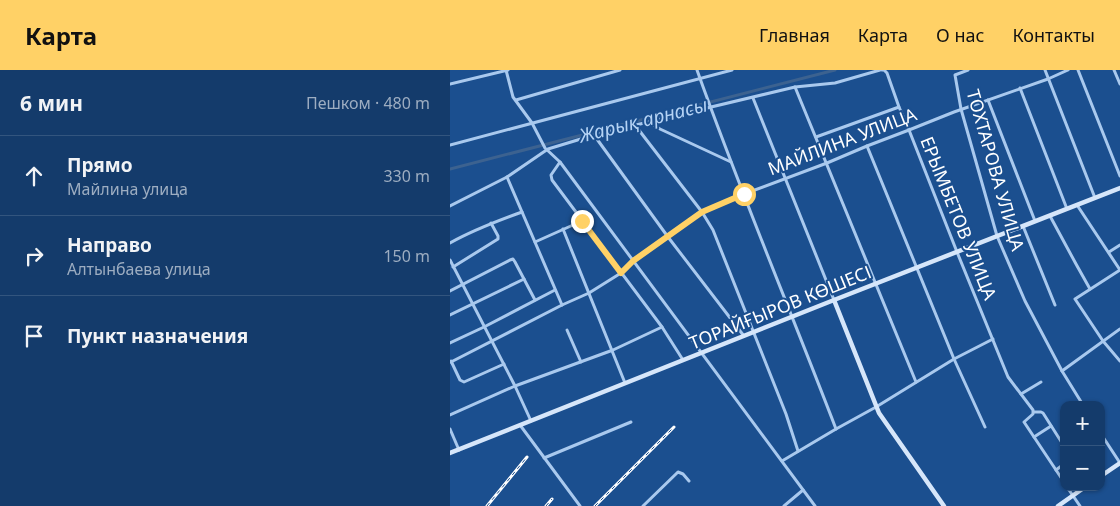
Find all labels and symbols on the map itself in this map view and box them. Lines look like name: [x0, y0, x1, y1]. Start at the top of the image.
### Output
street label: ТОХТАРОВА УЛИЦА: [961, 87, 1031, 254]
water label: Жарық арнасы: [575, 91, 710, 149]
street label: МАЙЛИНА УЛИЦА: [764, 101, 920, 180]
street label: ЕРЫМБЕТОВ УЛИЦА: [915, 133, 1003, 304]
route start: [733, 183, 756, 206]
route end: [571, 210, 594, 233]
street label: ТОРАЙҒЫРОВ КӨШЕСІ: [685, 259, 875, 355]

